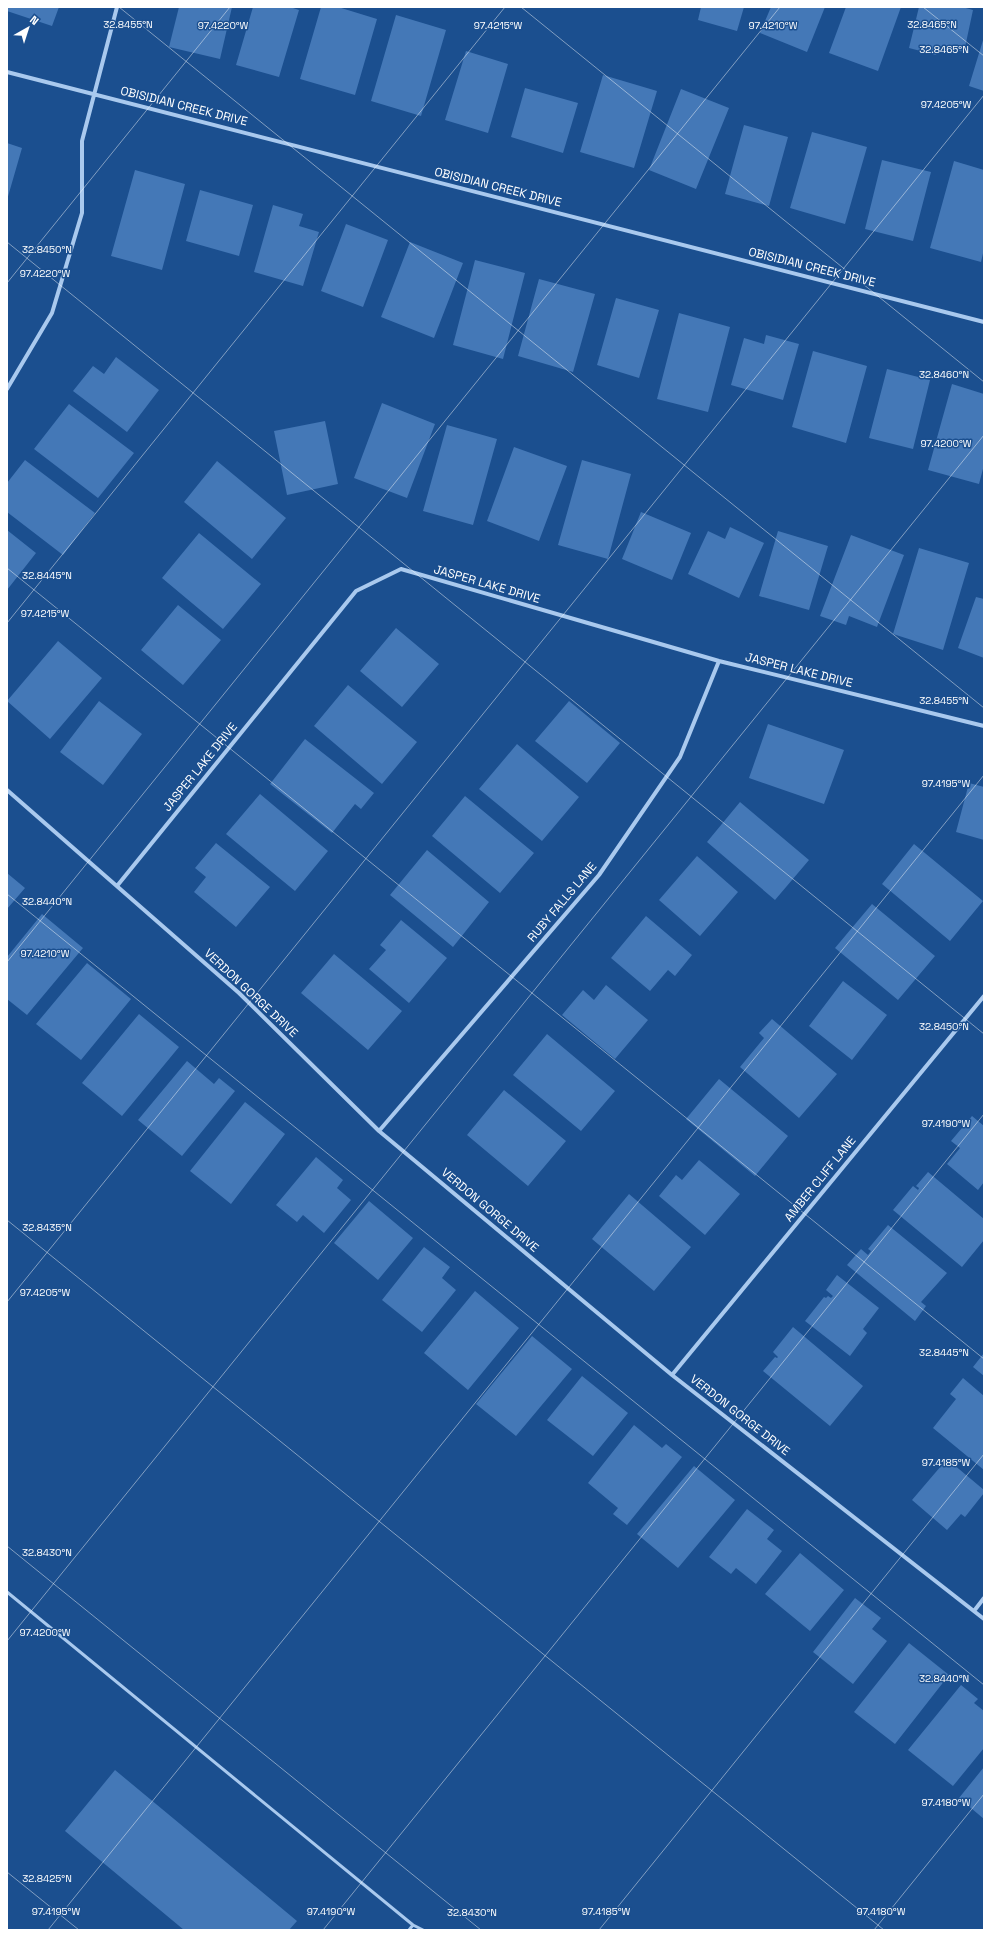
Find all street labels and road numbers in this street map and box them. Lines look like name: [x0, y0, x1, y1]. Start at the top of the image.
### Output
street label: OBISIDIAN CREEK DRIVE: [119, 82, 249, 130]
street label: OBISIDIAN CREEK DRIVE: [433, 163, 563, 211]
street label: OBISIDIAN CREEK DRIVE: [747, 243, 877, 291]
street label: JASPER LAKE DRIVE: [432, 561, 542, 607]
street label: JASPER LAKE DRIVE: [744, 649, 855, 691]
street label: JASPER LAKE DRIVE: [159, 719, 241, 815]
street label: RUBY FALLS LANE: [524, 859, 600, 945]
street label: VERDON GORGE DRIVE: [201, 945, 302, 1041]
street label: AMBER CLIFF LANE: [781, 1133, 860, 1225]
street label: VERDON GORGE DRIVE: [438, 1164, 542, 1256]
street label: VERDON GORGE DRIVE: [687, 1371, 793, 1459]

